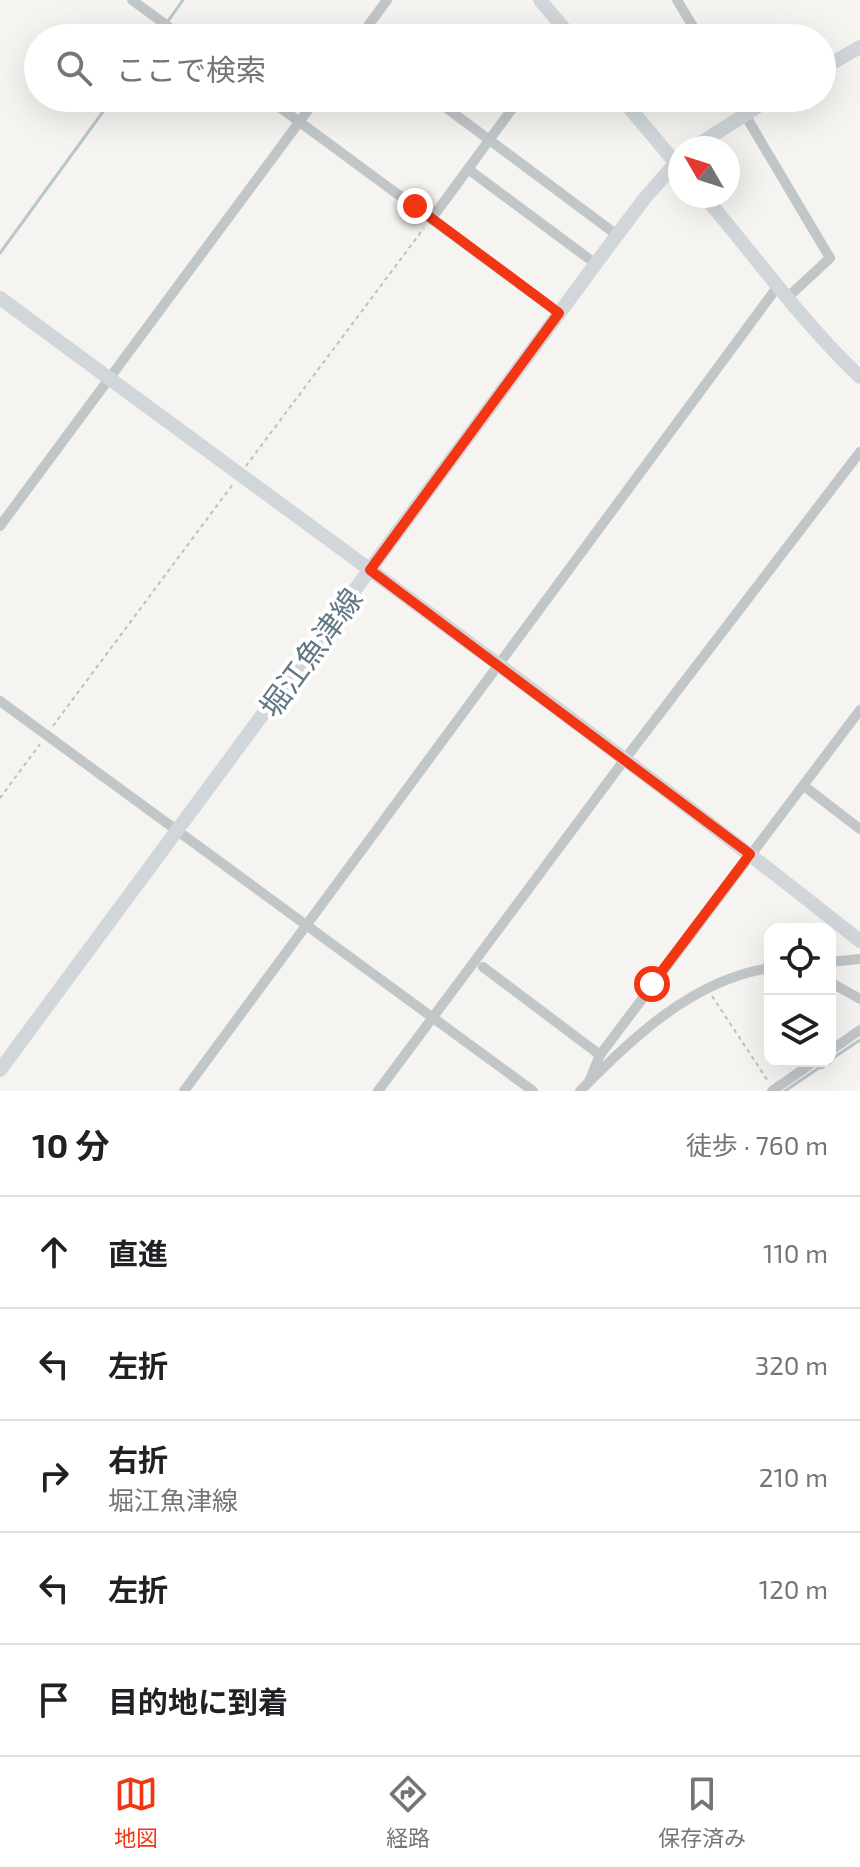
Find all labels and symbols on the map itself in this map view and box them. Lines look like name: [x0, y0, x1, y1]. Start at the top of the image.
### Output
north arrow: [668, 136, 740, 208]
route end: [397, 188, 433, 224]
street label: 堀江魚津線: [251, 581, 369, 723]
route start: [634, 966, 670, 1002]

